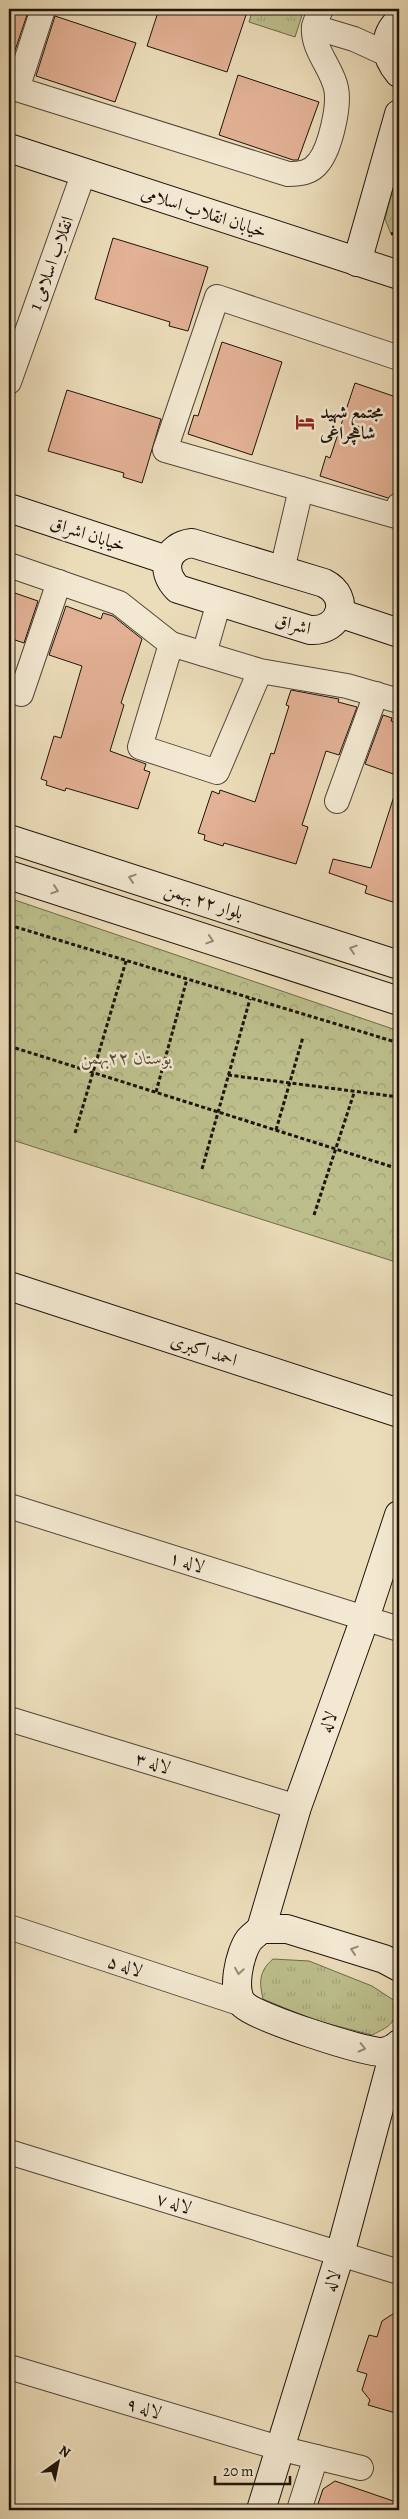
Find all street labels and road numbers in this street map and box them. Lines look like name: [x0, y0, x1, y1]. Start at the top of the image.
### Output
street label: خیابان انقلاب اسلامی: [138, 180, 270, 244]
street label: انقلاب اسلامی 1: [23, 212, 79, 313]
street label: خیابان اشراق: [47, 511, 129, 557]
street label: اشراق: [272, 608, 314, 640]
street label: بلوار ۲۲ بهمن: [161, 877, 247, 925]
street label: احمد اکبری: [168, 1328, 240, 1372]
street label: لاله ۱: [167, 1545, 207, 1579]
street label: لاله: [313, 1708, 343, 1736]
street label: لاله ۳: [133, 1746, 173, 1780]
street label: لاله ۵: [104, 1949, 146, 1983]
street label: لاله ۷: [154, 2186, 194, 2220]
street label: لاله: [317, 2267, 347, 2295]
street label: لاله ۹: [124, 2391, 164, 2425]

